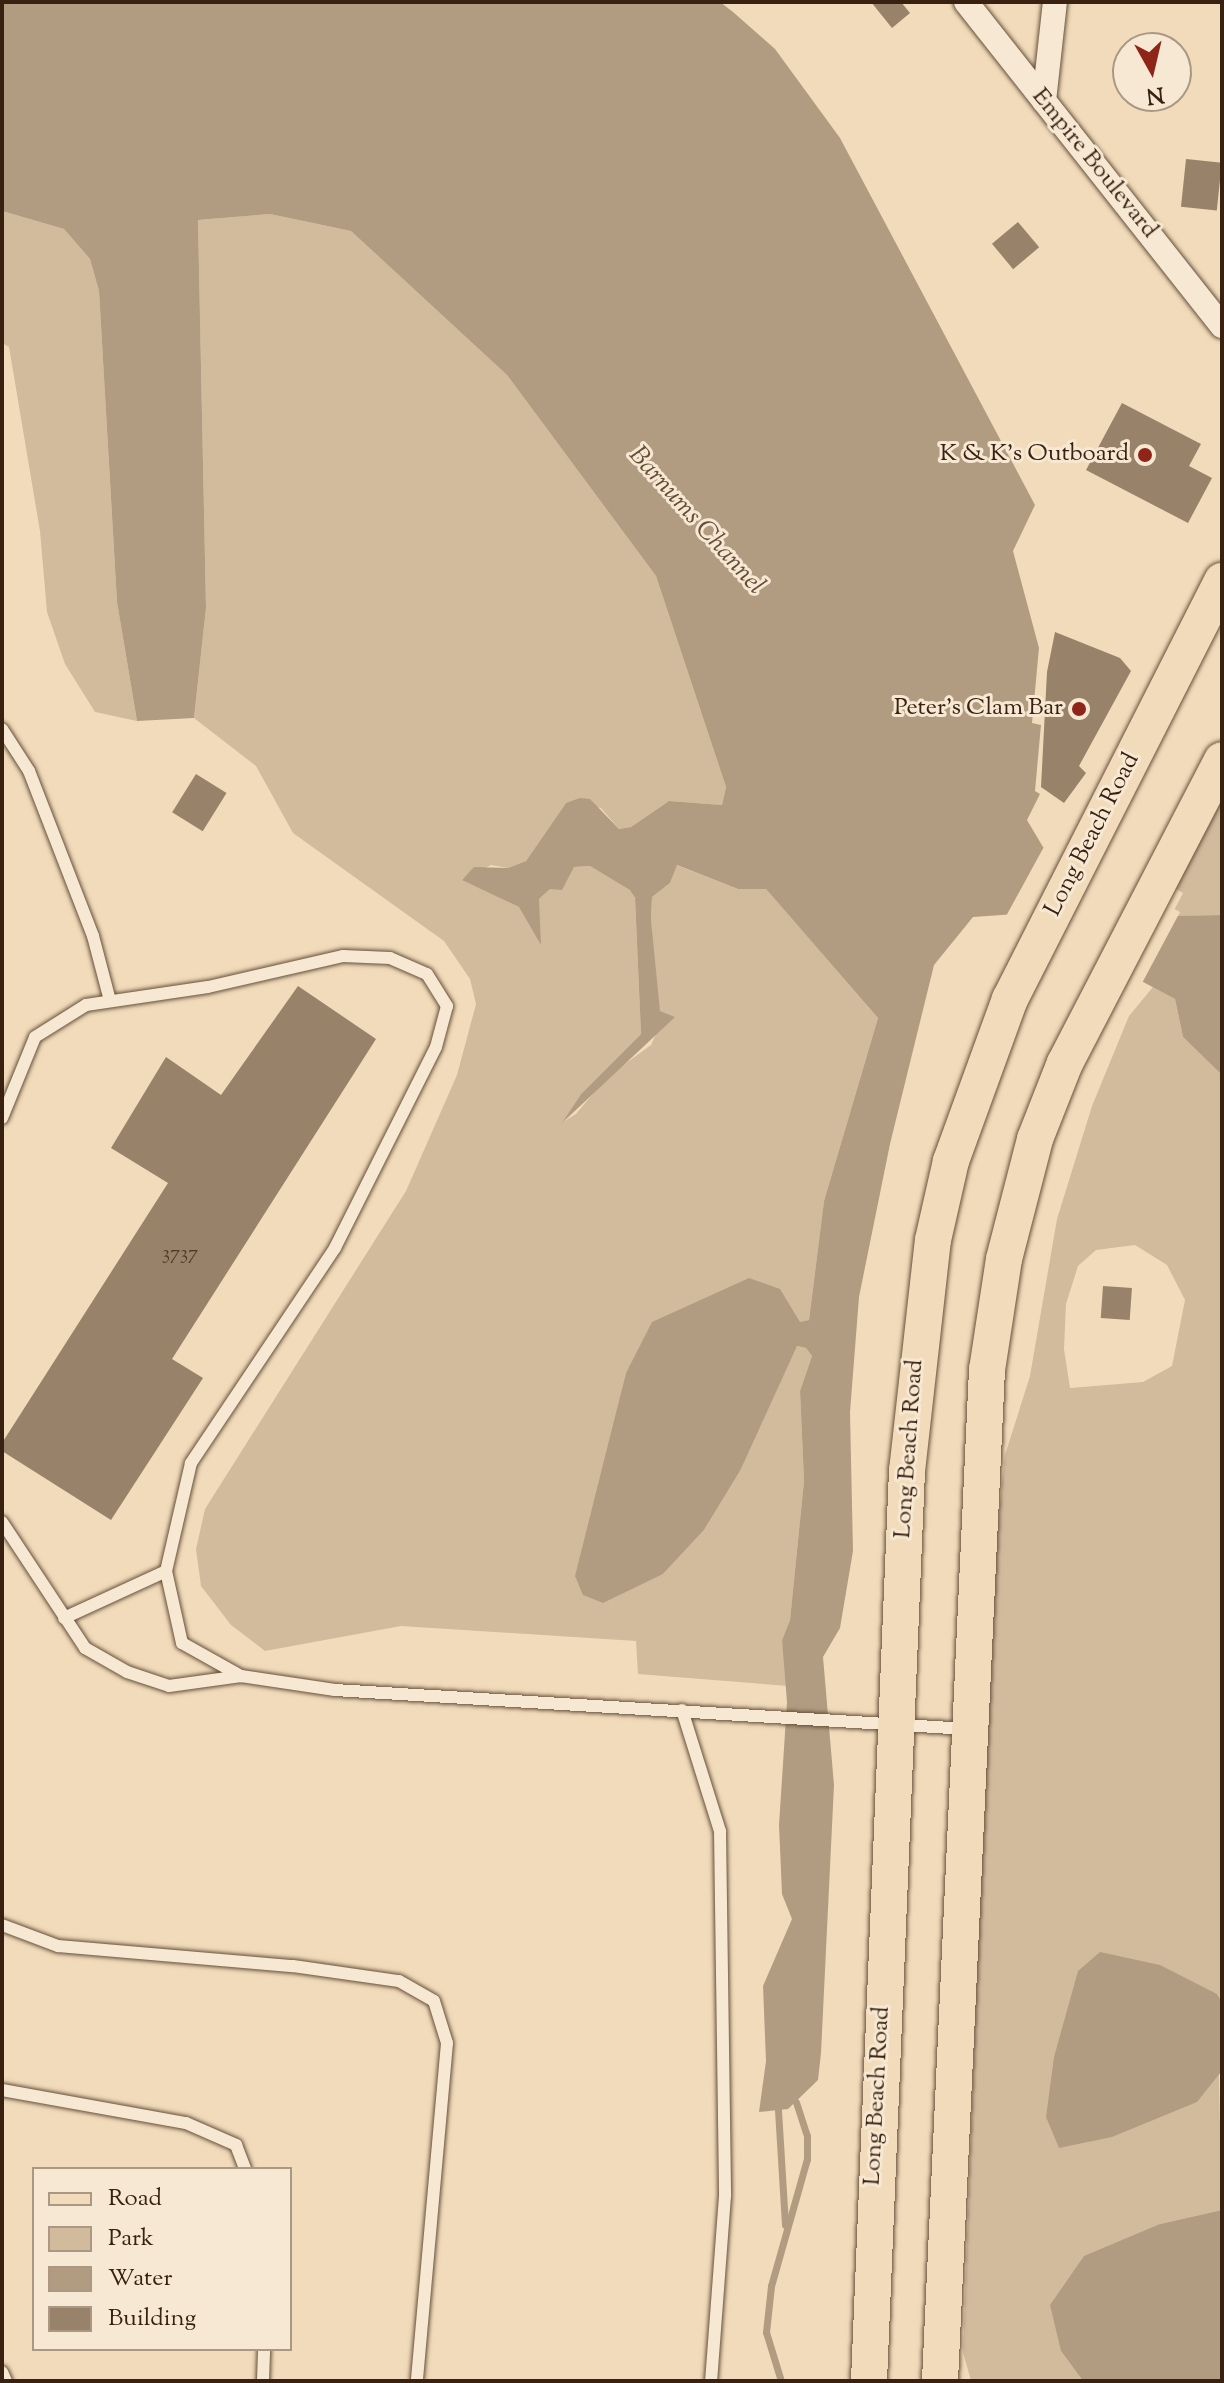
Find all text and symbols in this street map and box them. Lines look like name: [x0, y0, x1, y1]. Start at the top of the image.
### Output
north arrow: [1112, 32, 1192, 112]
text: N: [1144, 77, 1166, 111]
street label: Empire Boulevard: [1025, 83, 1163, 245]
water label: Barnums Channel: [621, 441, 771, 601]
place label: K & K's Outboard: [940, 441, 1129, 469]
marker: K & K's Outboard: [1136, 446, 1154, 464]
place label: Peter's Clam Bar: [894, 695, 1063, 723]
marker: Peter's Clam Bar: [1070, 700, 1088, 718]
street label: Long Beach Road: [1039, 749, 1147, 921]
house number: 3737: [162, 1242, 198, 1266]
street label: Long Beach Road: [889, 1359, 931, 1539]
street label: Long Beach Road: [859, 2006, 897, 2186]
legend: [32, 2167, 292, 2351]
text: Road: [108, 2182, 162, 2216]
text: Park: [108, 2222, 154, 2256]
text: Water: [108, 2262, 172, 2296]
text: Building: [108, 2302, 196, 2336]

